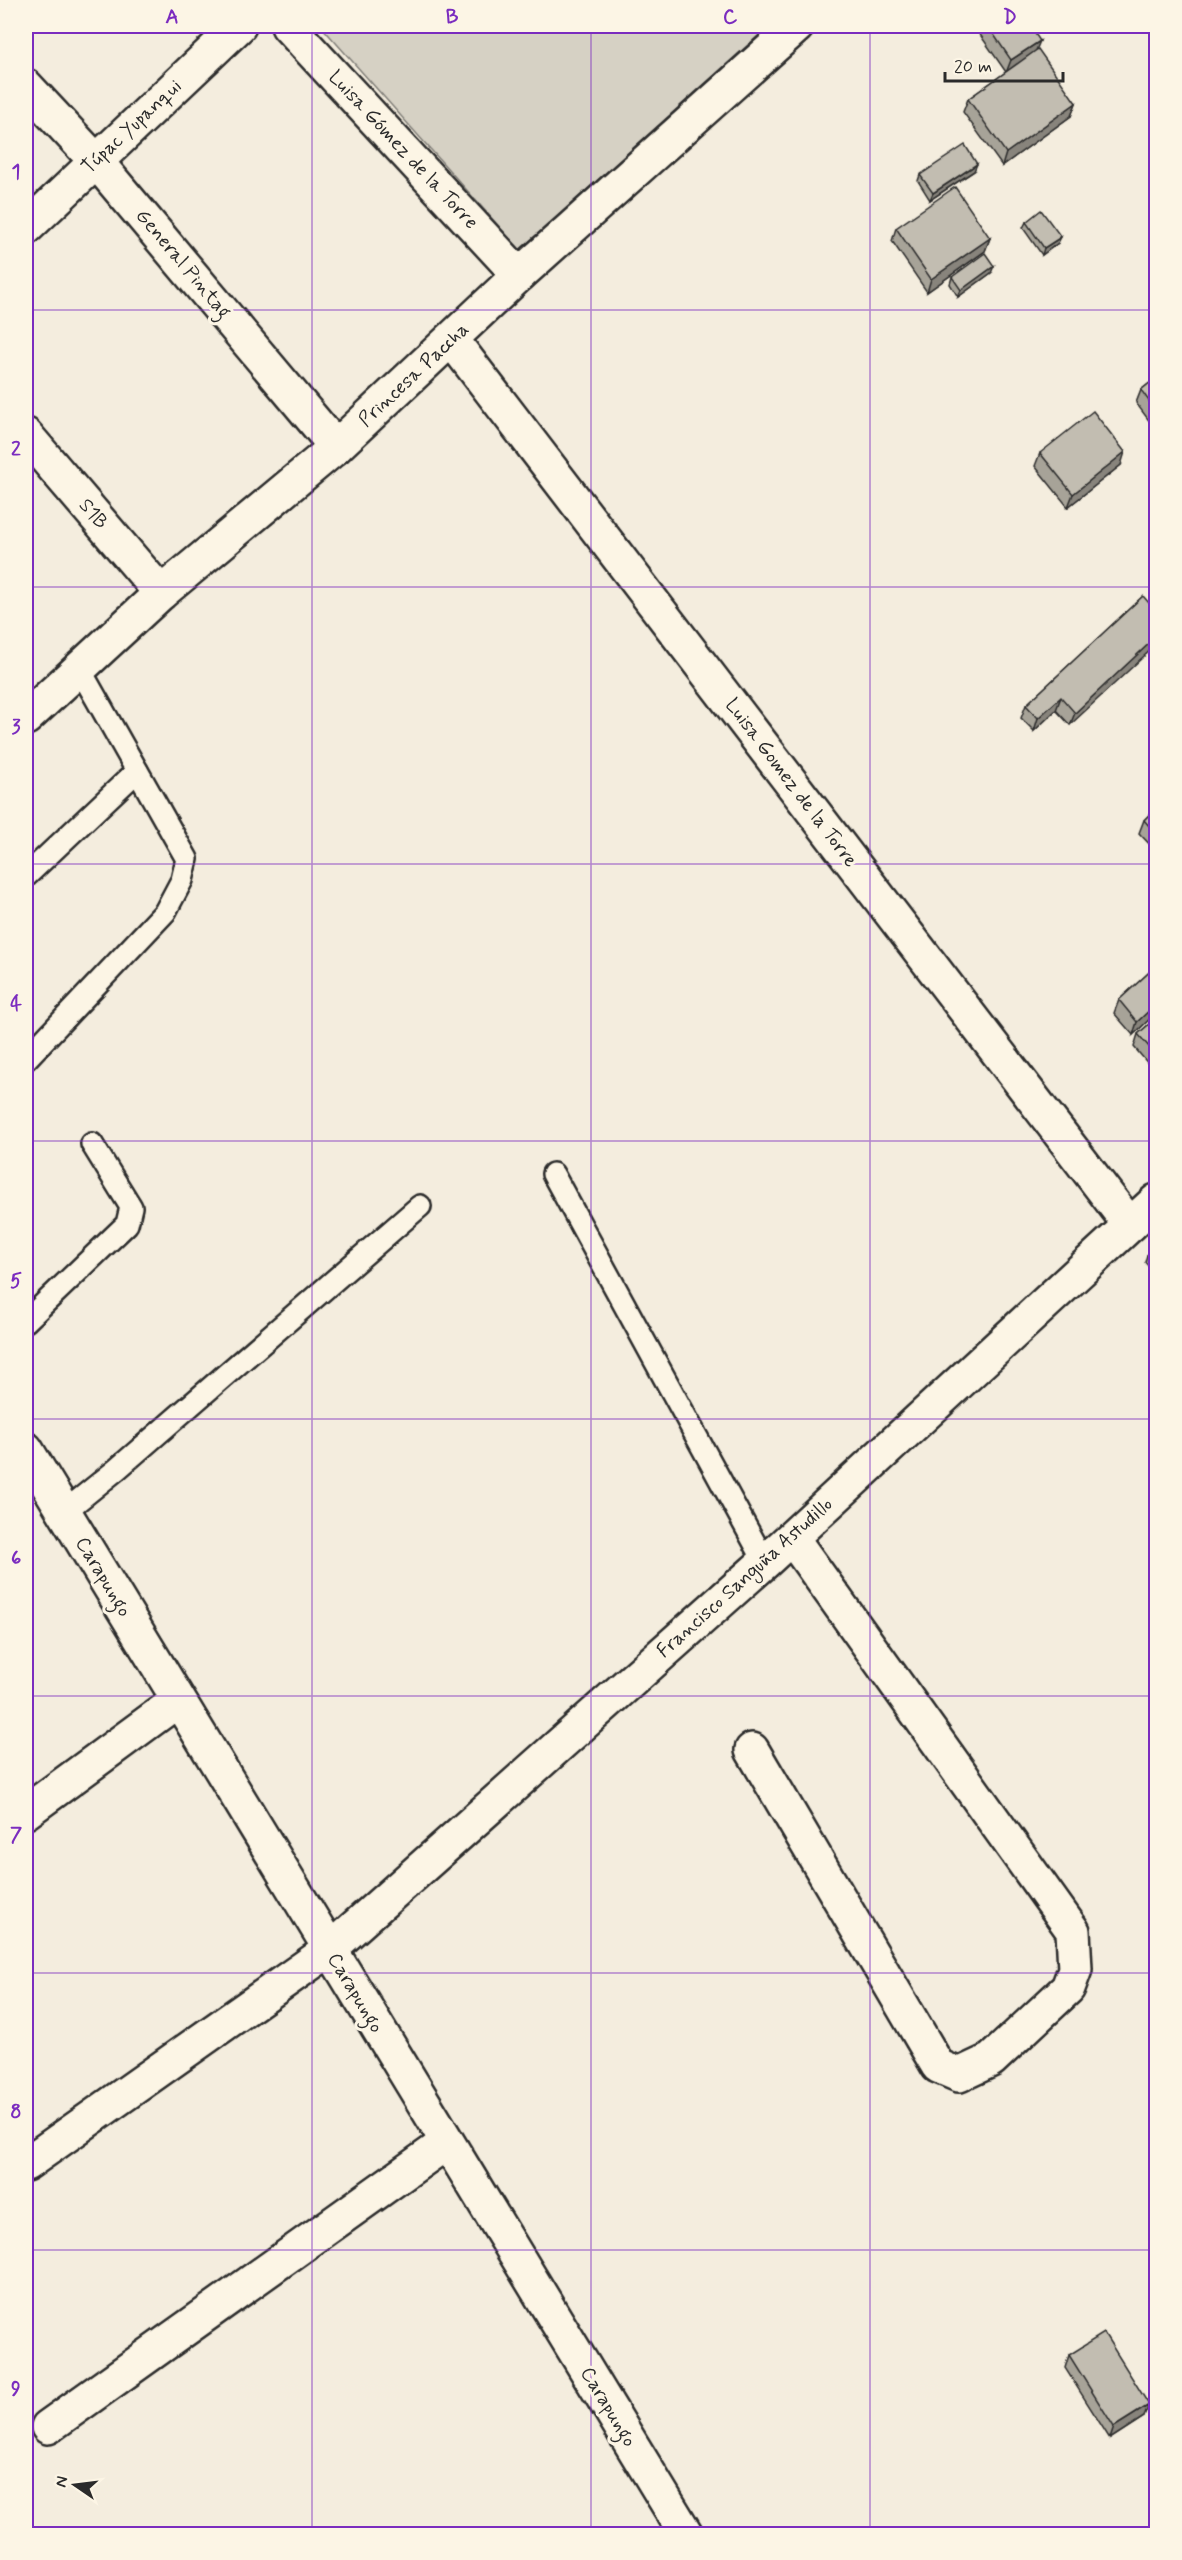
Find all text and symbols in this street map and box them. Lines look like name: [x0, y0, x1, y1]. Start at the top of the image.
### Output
text: A: [165, 4, 179, 31]
text: B: [446, 4, 459, 31]
text: C: [723, 4, 738, 31]
text: D: [1003, 4, 1017, 31]
scale bar: [945, 45, 1064, 83]
text: 20 m: [954, 55, 992, 79]
street label: Luisa Gómez de la Torre: [322, 64, 484, 236]
street label: Túpac Yupanqui: [76, 73, 188, 181]
text: 1: [12, 159, 20, 186]
street label: General Pintag: [127, 203, 237, 326]
street label: Princesa Paccha: [353, 317, 475, 433]
text: 2: [11, 436, 21, 463]
street label: S1B: [72, 493, 114, 535]
street label: Luisa Gomez de la Torre: [718, 693, 864, 873]
text: 3: [11, 714, 21, 741]
text: 4: [10, 991, 22, 1018]
text: 5: [10, 1268, 22, 1295]
street label: Francisco Sanguña Astudillo: [651, 1492, 840, 1665]
street label: Carapungo: [67, 1532, 137, 1623]
text: 6: [11, 1545, 21, 1572]
text: 7: [10, 1822, 22, 1849]
street label: Carapungo: [319, 1948, 389, 2039]
text: 8: [10, 2099, 22, 2126]
street label: Carapungo: [572, 2362, 642, 2453]
text: 9: [11, 2376, 21, 2403]
north arrow: [45, 2455, 105, 2515]
text: N: [50, 2474, 73, 2489]

